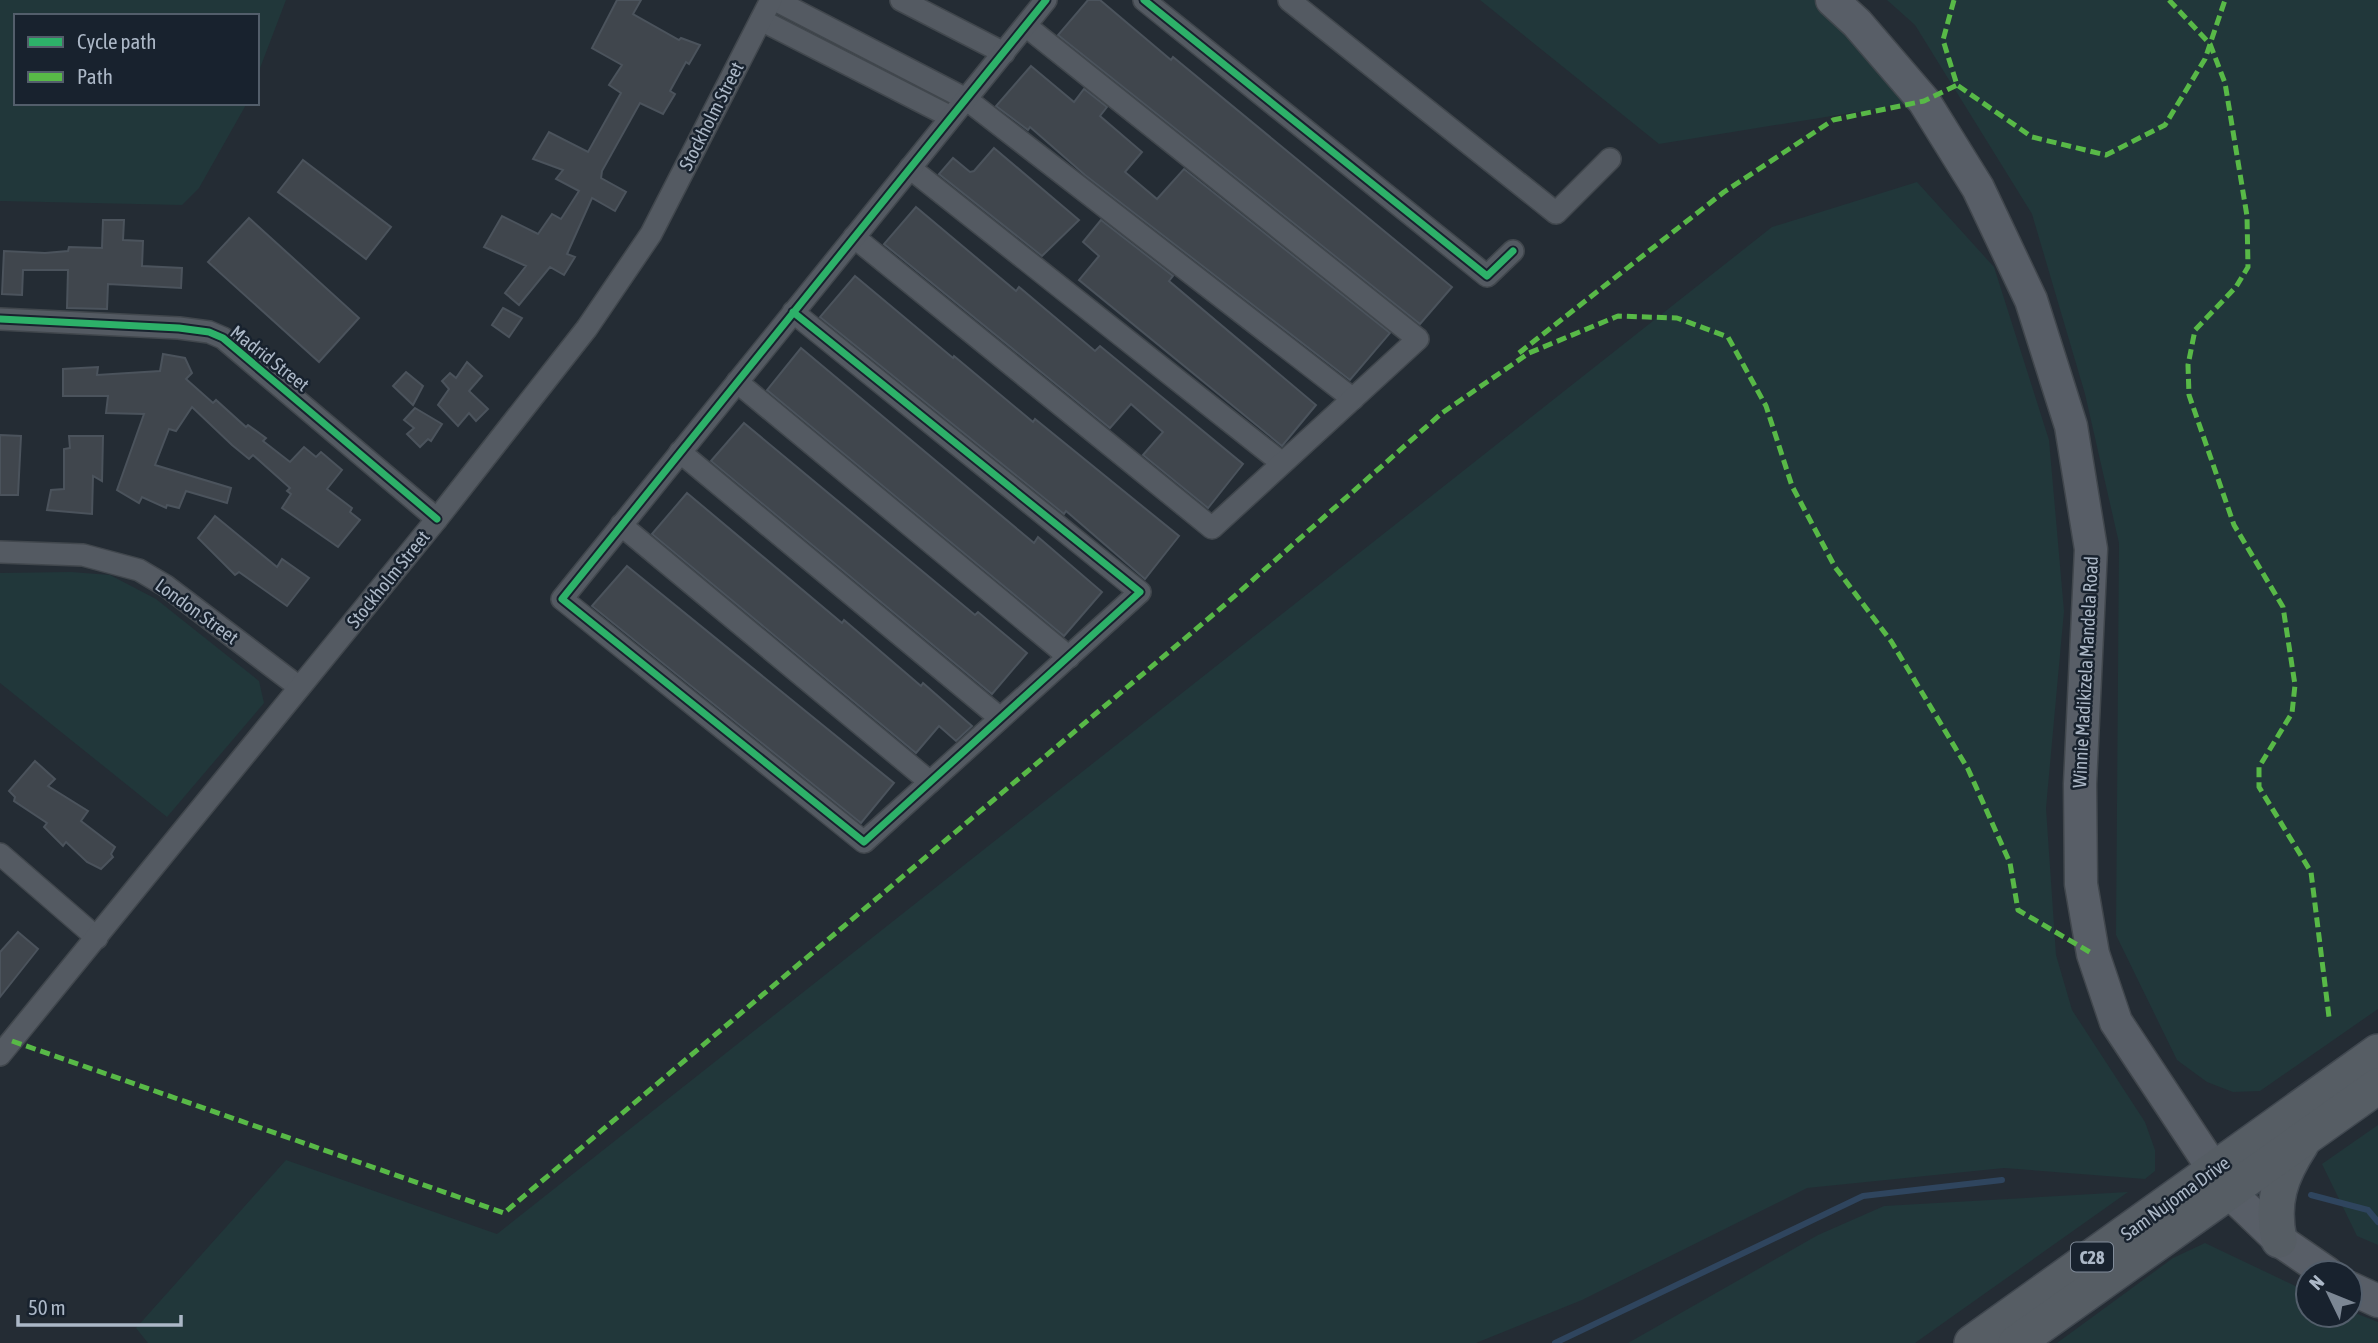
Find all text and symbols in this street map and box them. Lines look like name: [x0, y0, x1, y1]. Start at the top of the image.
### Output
legend: [14, 14, 259, 105]
text: Cycle path: [77, 29, 156, 53]
street label: Stockholm Street: [674, 58, 748, 174]
text: Path: [77, 64, 113, 88]
street label: Madrid Street: [226, 320, 314, 396]
street label: Stockholm Street: [342, 526, 434, 632]
street label: Winnie Madikizela Mandela Road: [2068, 555, 2102, 789]
street label: London Street: [151, 574, 243, 648]
street label: Sam Nujoma Drive: [2116, 1151, 2234, 1245]
road number: C28: [2071, 1242, 2113, 1272]
north arrow: [2294, 1259, 2364, 1329]
text: N: [2305, 1271, 2328, 1294]
scale bar: [18, 1284, 180, 1328]
text: 50 m: [28, 1295, 66, 1319]

